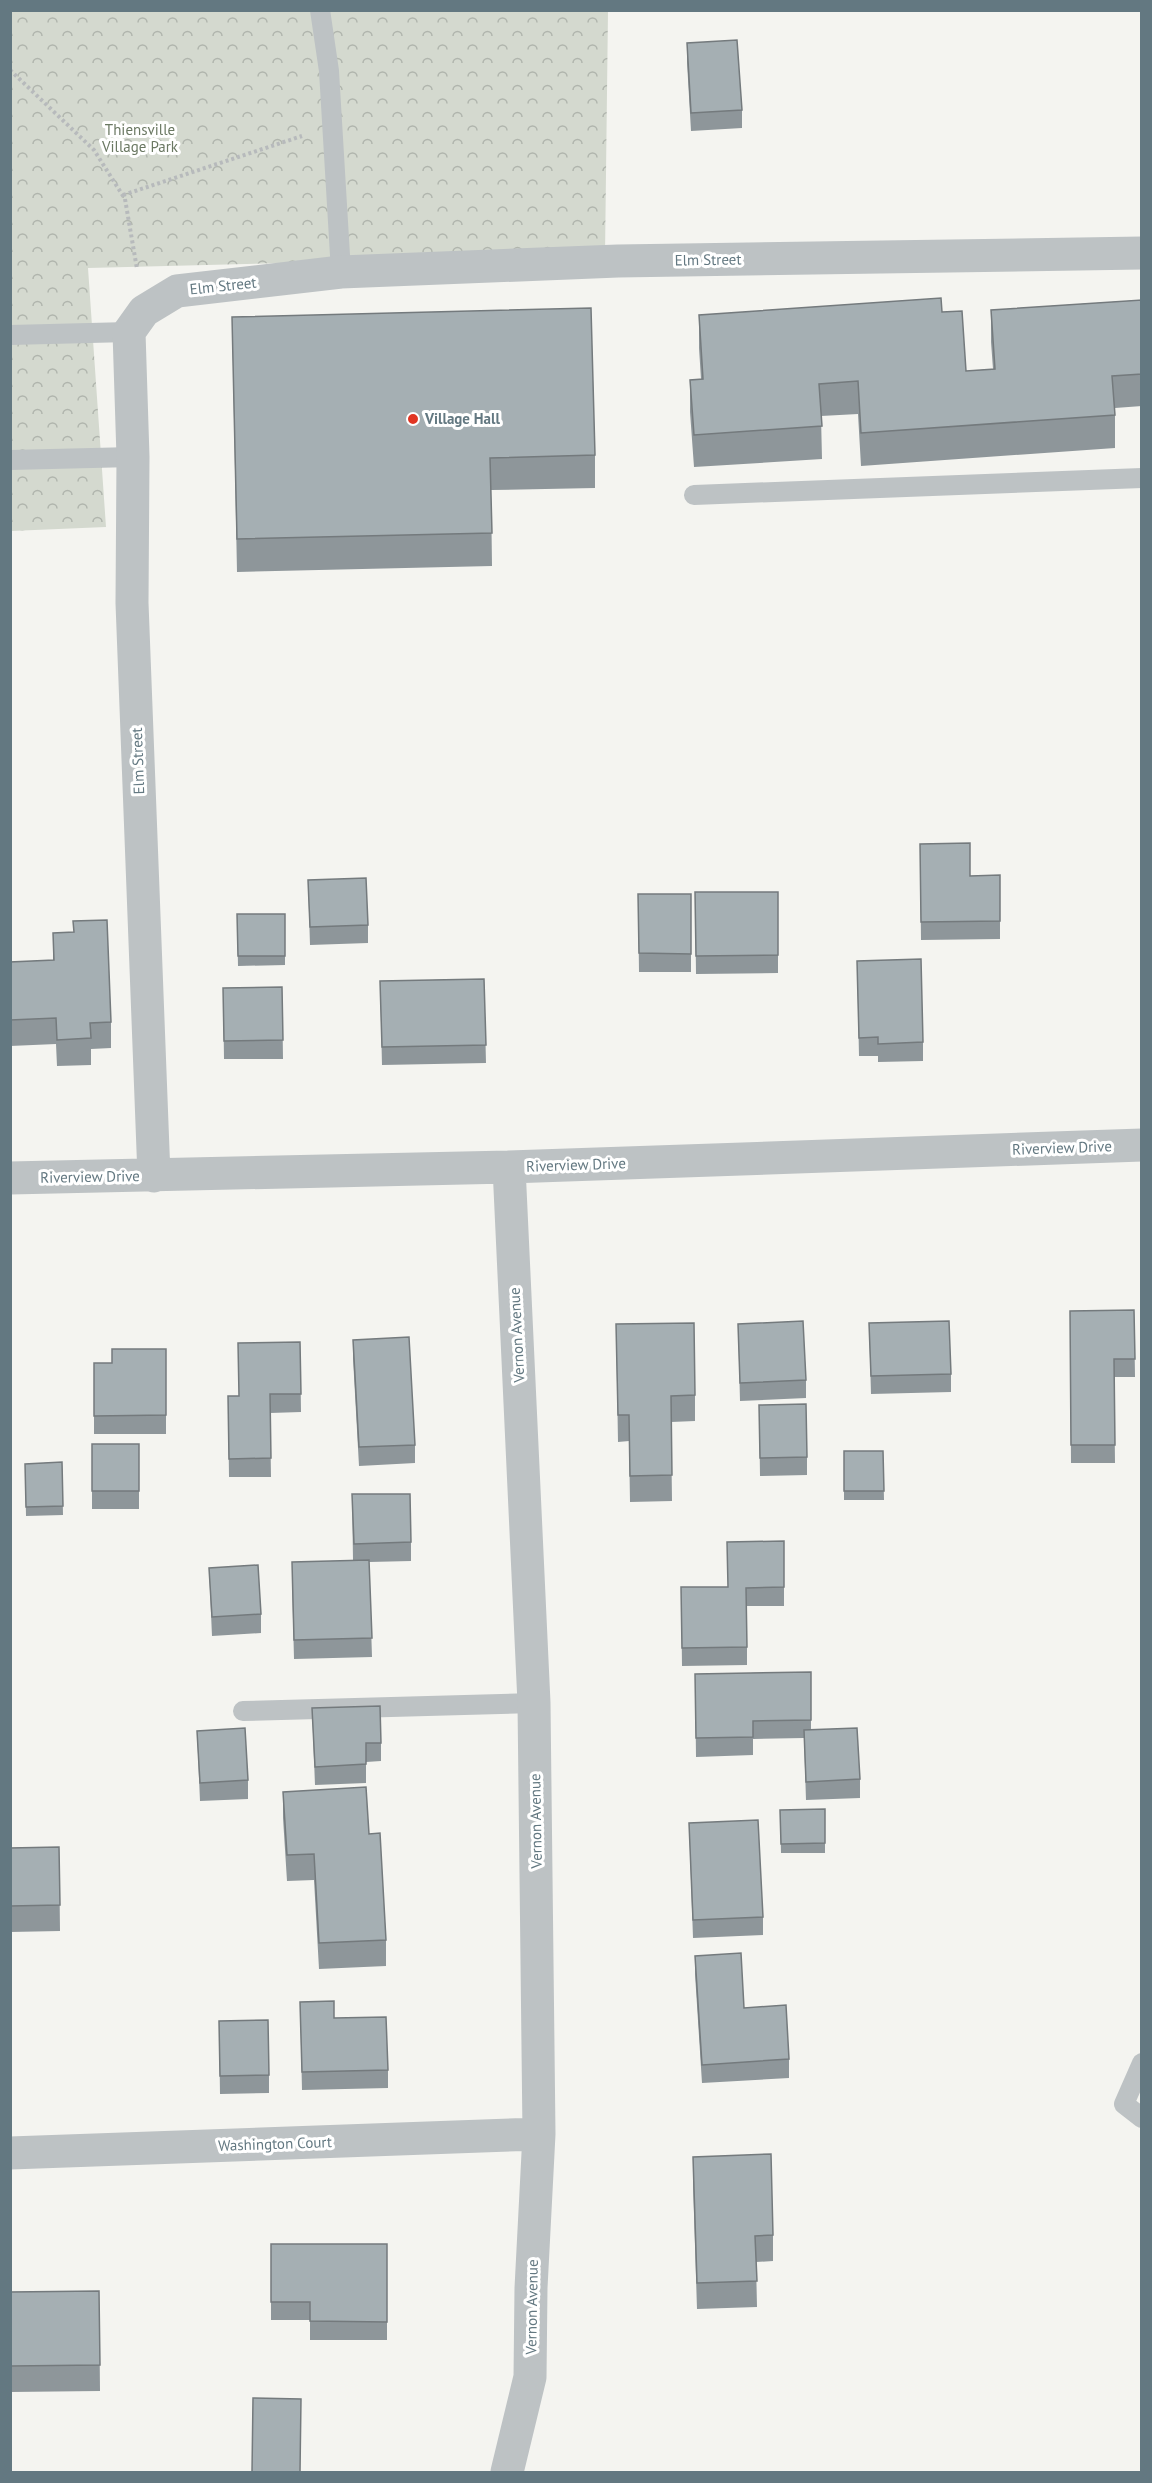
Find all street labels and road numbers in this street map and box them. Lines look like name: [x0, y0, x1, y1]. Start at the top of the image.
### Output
street label: Elm Street: [674, 249, 742, 270]
street label: Elm Street: [189, 273, 257, 298]
street label: Elm Street: [127, 727, 148, 795]
street label: Riverview Drive: [1012, 1136, 1112, 1159]
street label: Riverview Drive: [526, 1153, 626, 1176]
street label: Riverview Drive: [40, 1166, 140, 1187]
street label: Vernon Avenue: [505, 1287, 529, 1384]
street label: Vernon Avenue: [525, 1773, 546, 1870]
street label: Washington Court: [218, 2132, 332, 2155]
street label: Vernon Avenue: [521, 2259, 542, 2356]

